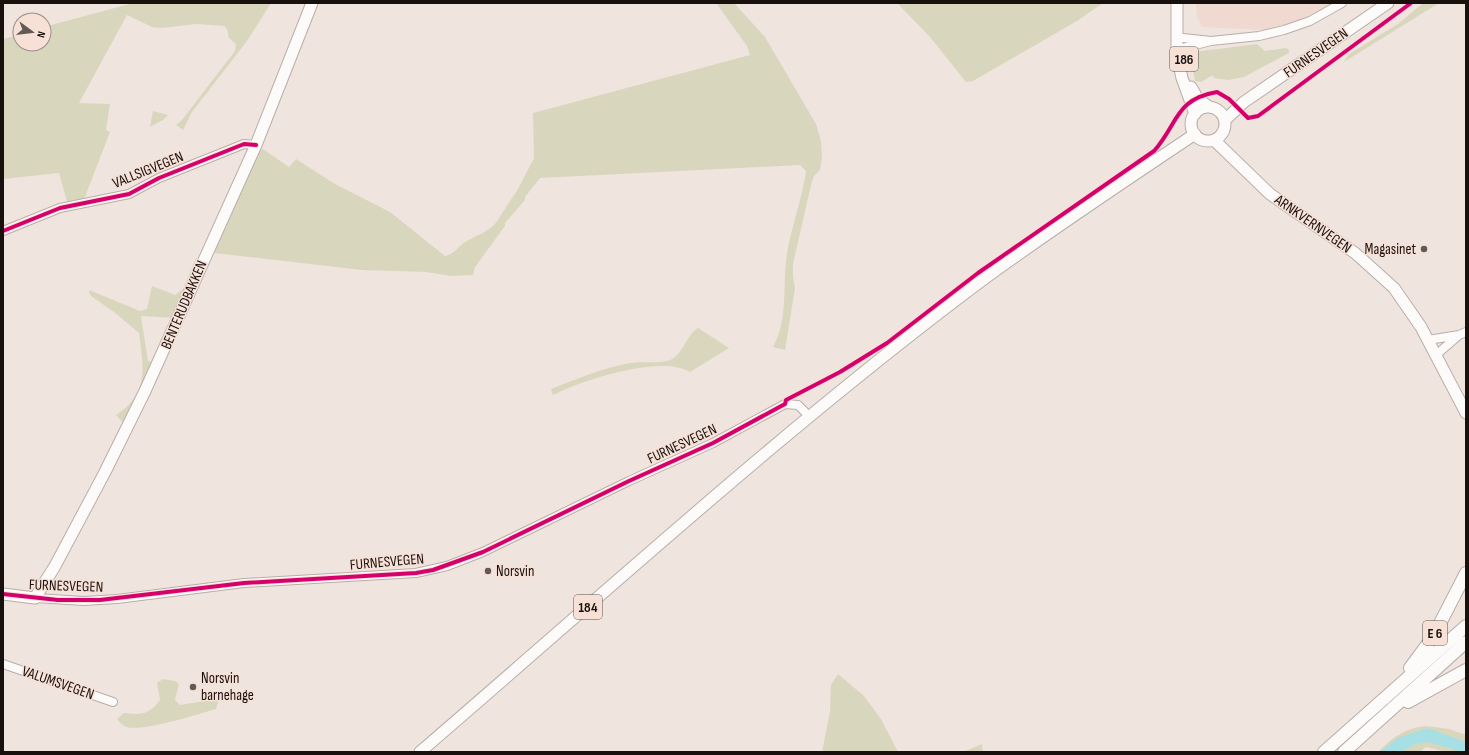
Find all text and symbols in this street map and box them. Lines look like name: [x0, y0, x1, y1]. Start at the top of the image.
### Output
north arrow: [12, 12, 52, 52]
street label: FURNESVEGEN: [1280, 24, 1352, 82]
text: N: [34, 30, 48, 39]
road number: 186: [1170, 47, 1198, 71]
street label: VALLSIGVEGEN: [110, 147, 186, 193]
street label: ARNKVERNVEGEN: [1270, 190, 1355, 257]
place label: Magasinet: [1365, 240, 1416, 259]
marker: Magasinet: [1419, 244, 1429, 254]
street label: BENTERUDBAKKEN: [157, 258, 211, 352]
street label: FURNESVEGEN: [644, 420, 720, 468]
street label: FURNESVEGEN: [349, 549, 425, 575]
place label: Norsvin: [496, 562, 534, 581]
marker: Norsvin: [483, 566, 493, 576]
street label: FURNESVEGEN: [28, 575, 104, 597]
road number: 184: [574, 595, 602, 619]
road number: E 6: [1423, 621, 1447, 645]
street label: VALUMSVEGEN: [19, 662, 97, 704]
place label: Norsvin barnehage: [201, 669, 254, 705]
marker: Norsvin barnehage: [188, 682, 198, 692]

